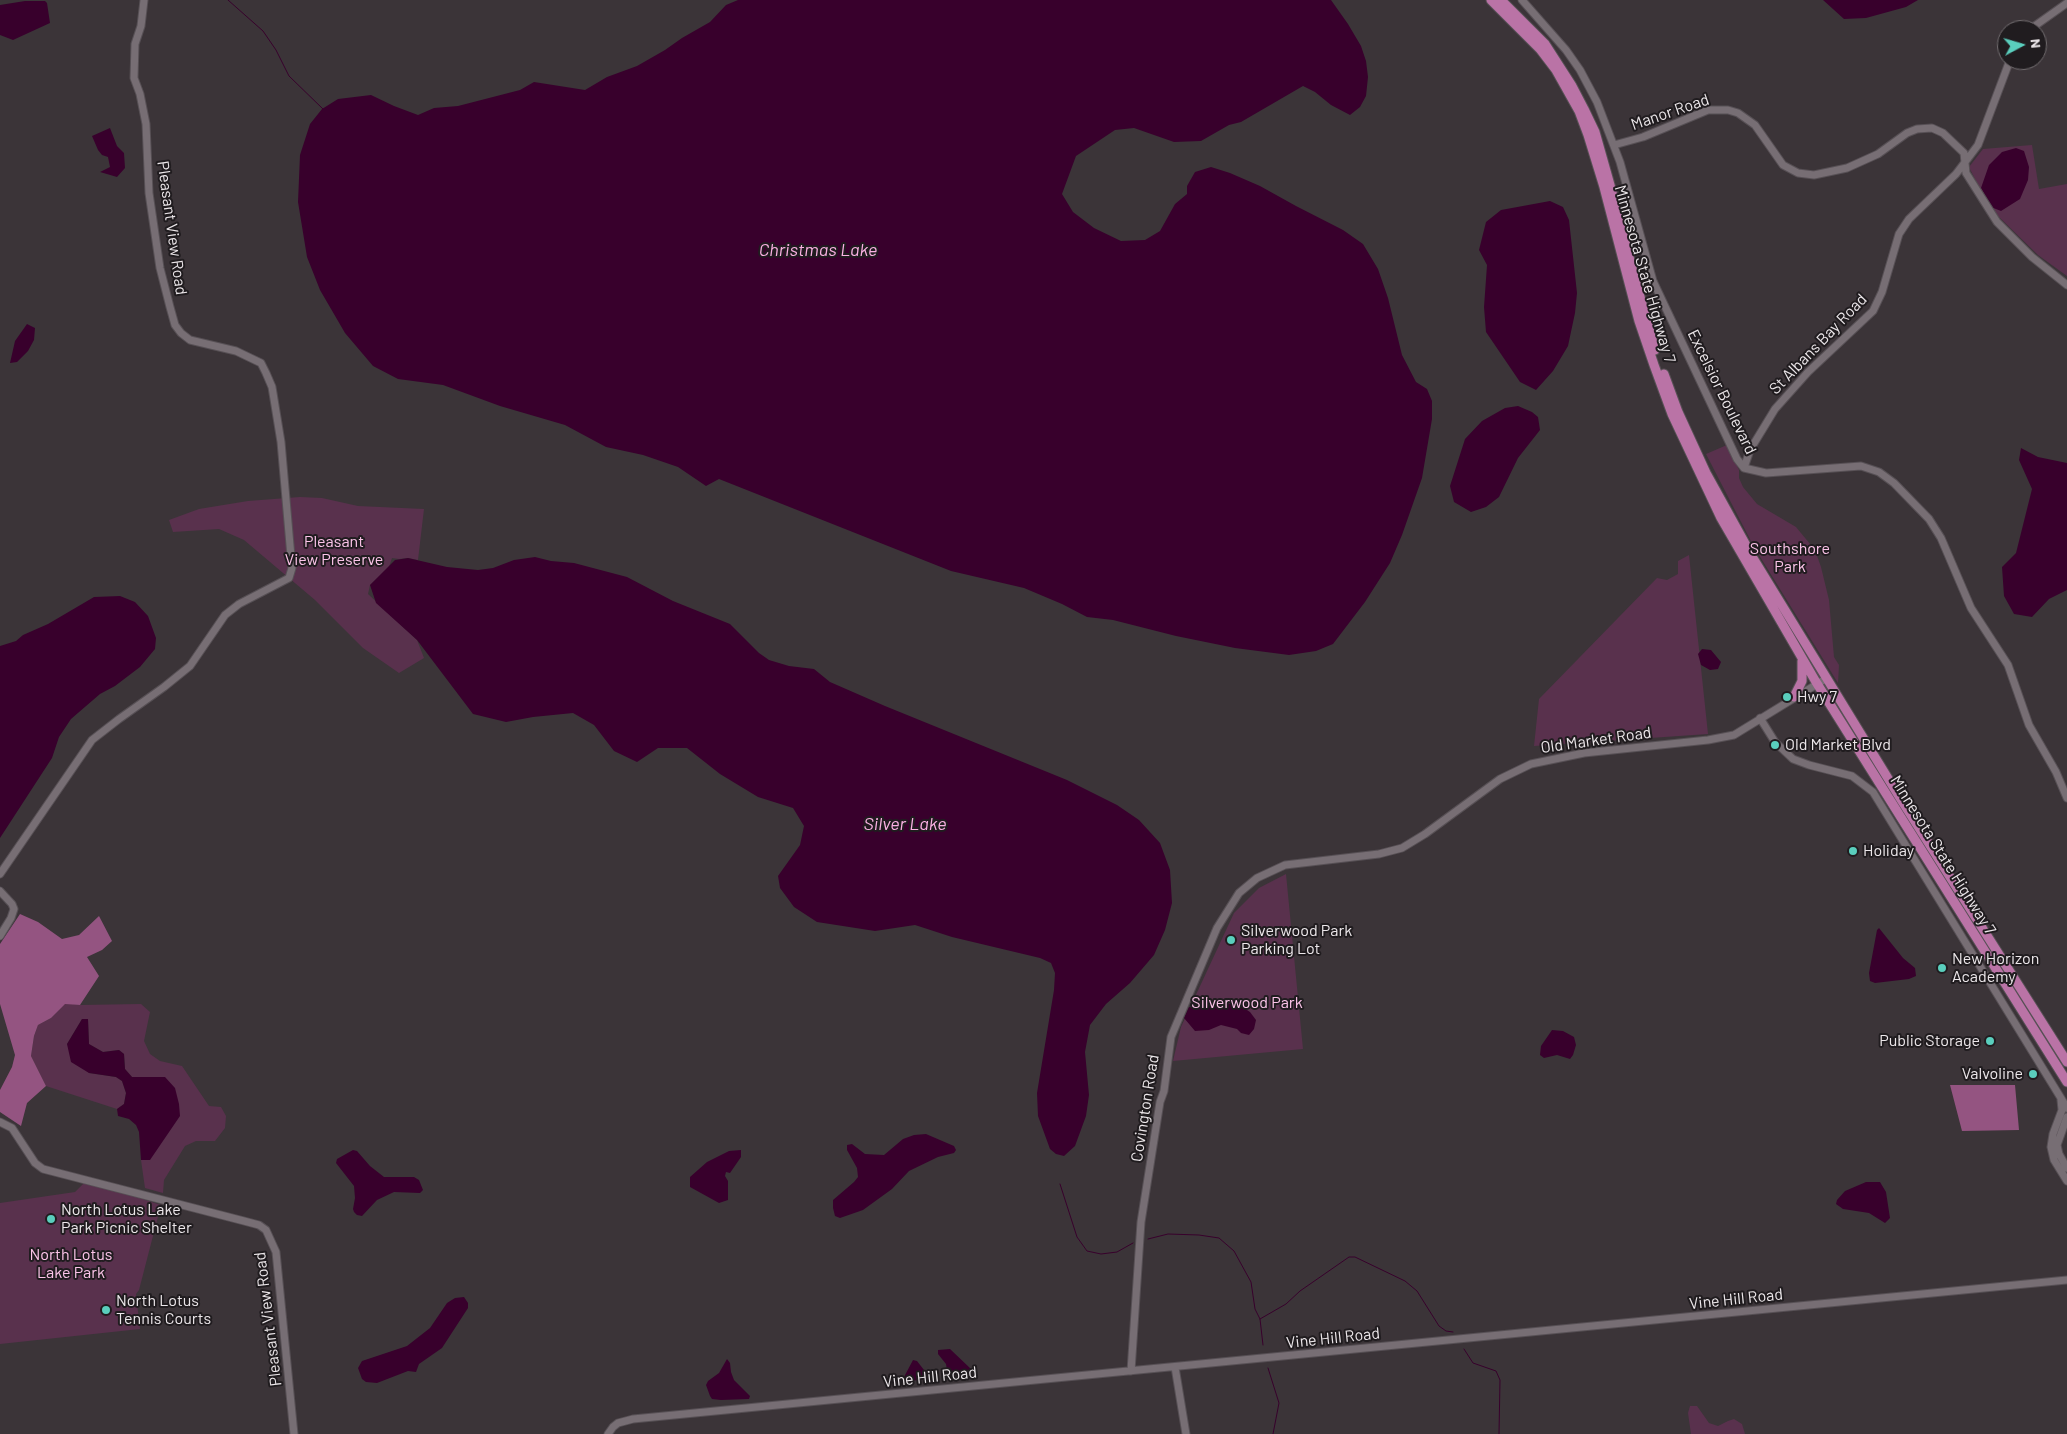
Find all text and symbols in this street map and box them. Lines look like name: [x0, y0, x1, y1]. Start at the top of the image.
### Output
north arrow: [1997, 20, 2047, 70]
text: N: [2027, 38, 2045, 49]
street label: Manor Road: [1628, 90, 1712, 134]
street label: Pleasant View Road: [153, 160, 191, 296]
street label: Minnesota State Highway 7: [1610, 183, 1680, 365]
water label: Christmas Lake: [759, 239, 877, 261]
street label: St Albans Bay Road: [1765, 290, 1871, 398]
street label: Excelsior Boulevard: [1683, 327, 1761, 457]
park label: Pleasant View Preserve: [285, 532, 383, 570]
park label: Southshore Park: [1750, 539, 1830, 577]
place label: Hwy 7: [1797, 687, 1837, 707]
marker: Hwy 7: [1781, 691, 1793, 703]
street label: Old Market Road: [1539, 723, 1653, 757]
place label: Old Market Blvd: [1785, 735, 1891, 755]
marker: Old Market Blvd: [1769, 739, 1781, 751]
street label: Minnesota State Highway 7: [1886, 772, 2000, 938]
water label: Silver Lake: [864, 813, 946, 835]
place label: Holiday: [1863, 841, 1914, 861]
marker: Holiday: [1847, 845, 1859, 857]
place label: Silverwood Park Parking Lot: [1241, 921, 1352, 959]
marker: Silverwood Park Parking Lot: [1225, 934, 1237, 946]
place label: New Horizon Academy: [1952, 949, 2039, 987]
marker: New Horizon Academy: [1936, 962, 1948, 974]
park label: Silverwood Park: [1191, 993, 1303, 1013]
place label: Public Storage: [1879, 1031, 1980, 1051]
marker: Public Storage: [1984, 1035, 1996, 1047]
street label: Covington Road: [1127, 1053, 1163, 1163]
place label: Valvoline: [1962, 1064, 2023, 1084]
marker: Valvoline: [2027, 1068, 2039, 1080]
place label: North Lotus Lake Park Picnic Shelter: [61, 1200, 192, 1238]
marker: North Lotus Lake Park Picnic Shelter: [45, 1213, 57, 1225]
park label: North Lotus Lake Park: [29, 1245, 113, 1283]
street label: Pleasant View Road: [250, 1251, 286, 1387]
street label: Vine Hill Road: [1688, 1285, 1784, 1313]
place label: North Lotus Tennis Courts: [116, 1291, 211, 1329]
marker: North Lotus Tennis Courts: [100, 1304, 112, 1316]
street label: Vine Hill Road: [1285, 1324, 1381, 1352]
street label: Vine Hill Road: [882, 1363, 978, 1391]

